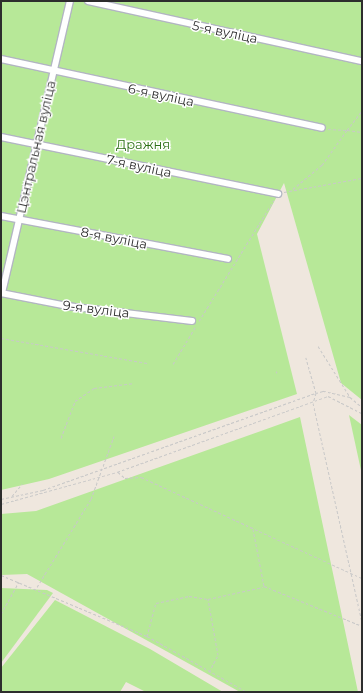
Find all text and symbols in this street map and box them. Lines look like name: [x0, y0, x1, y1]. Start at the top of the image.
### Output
street label: 5-я вуліца: [191, 17, 259, 47]
street label: Цэнтральная вуліца: [13, 79, 59, 215]
street label: 6-я вуліца: [127, 80, 195, 110]
park label: Дражня: [116, 136, 170, 152]
street label: 7-я вуліца: [105, 152, 173, 180]
street label: 8-я вуліца: [79, 224, 149, 252]
street label: 9-я вуліца: [62, 297, 130, 321]

